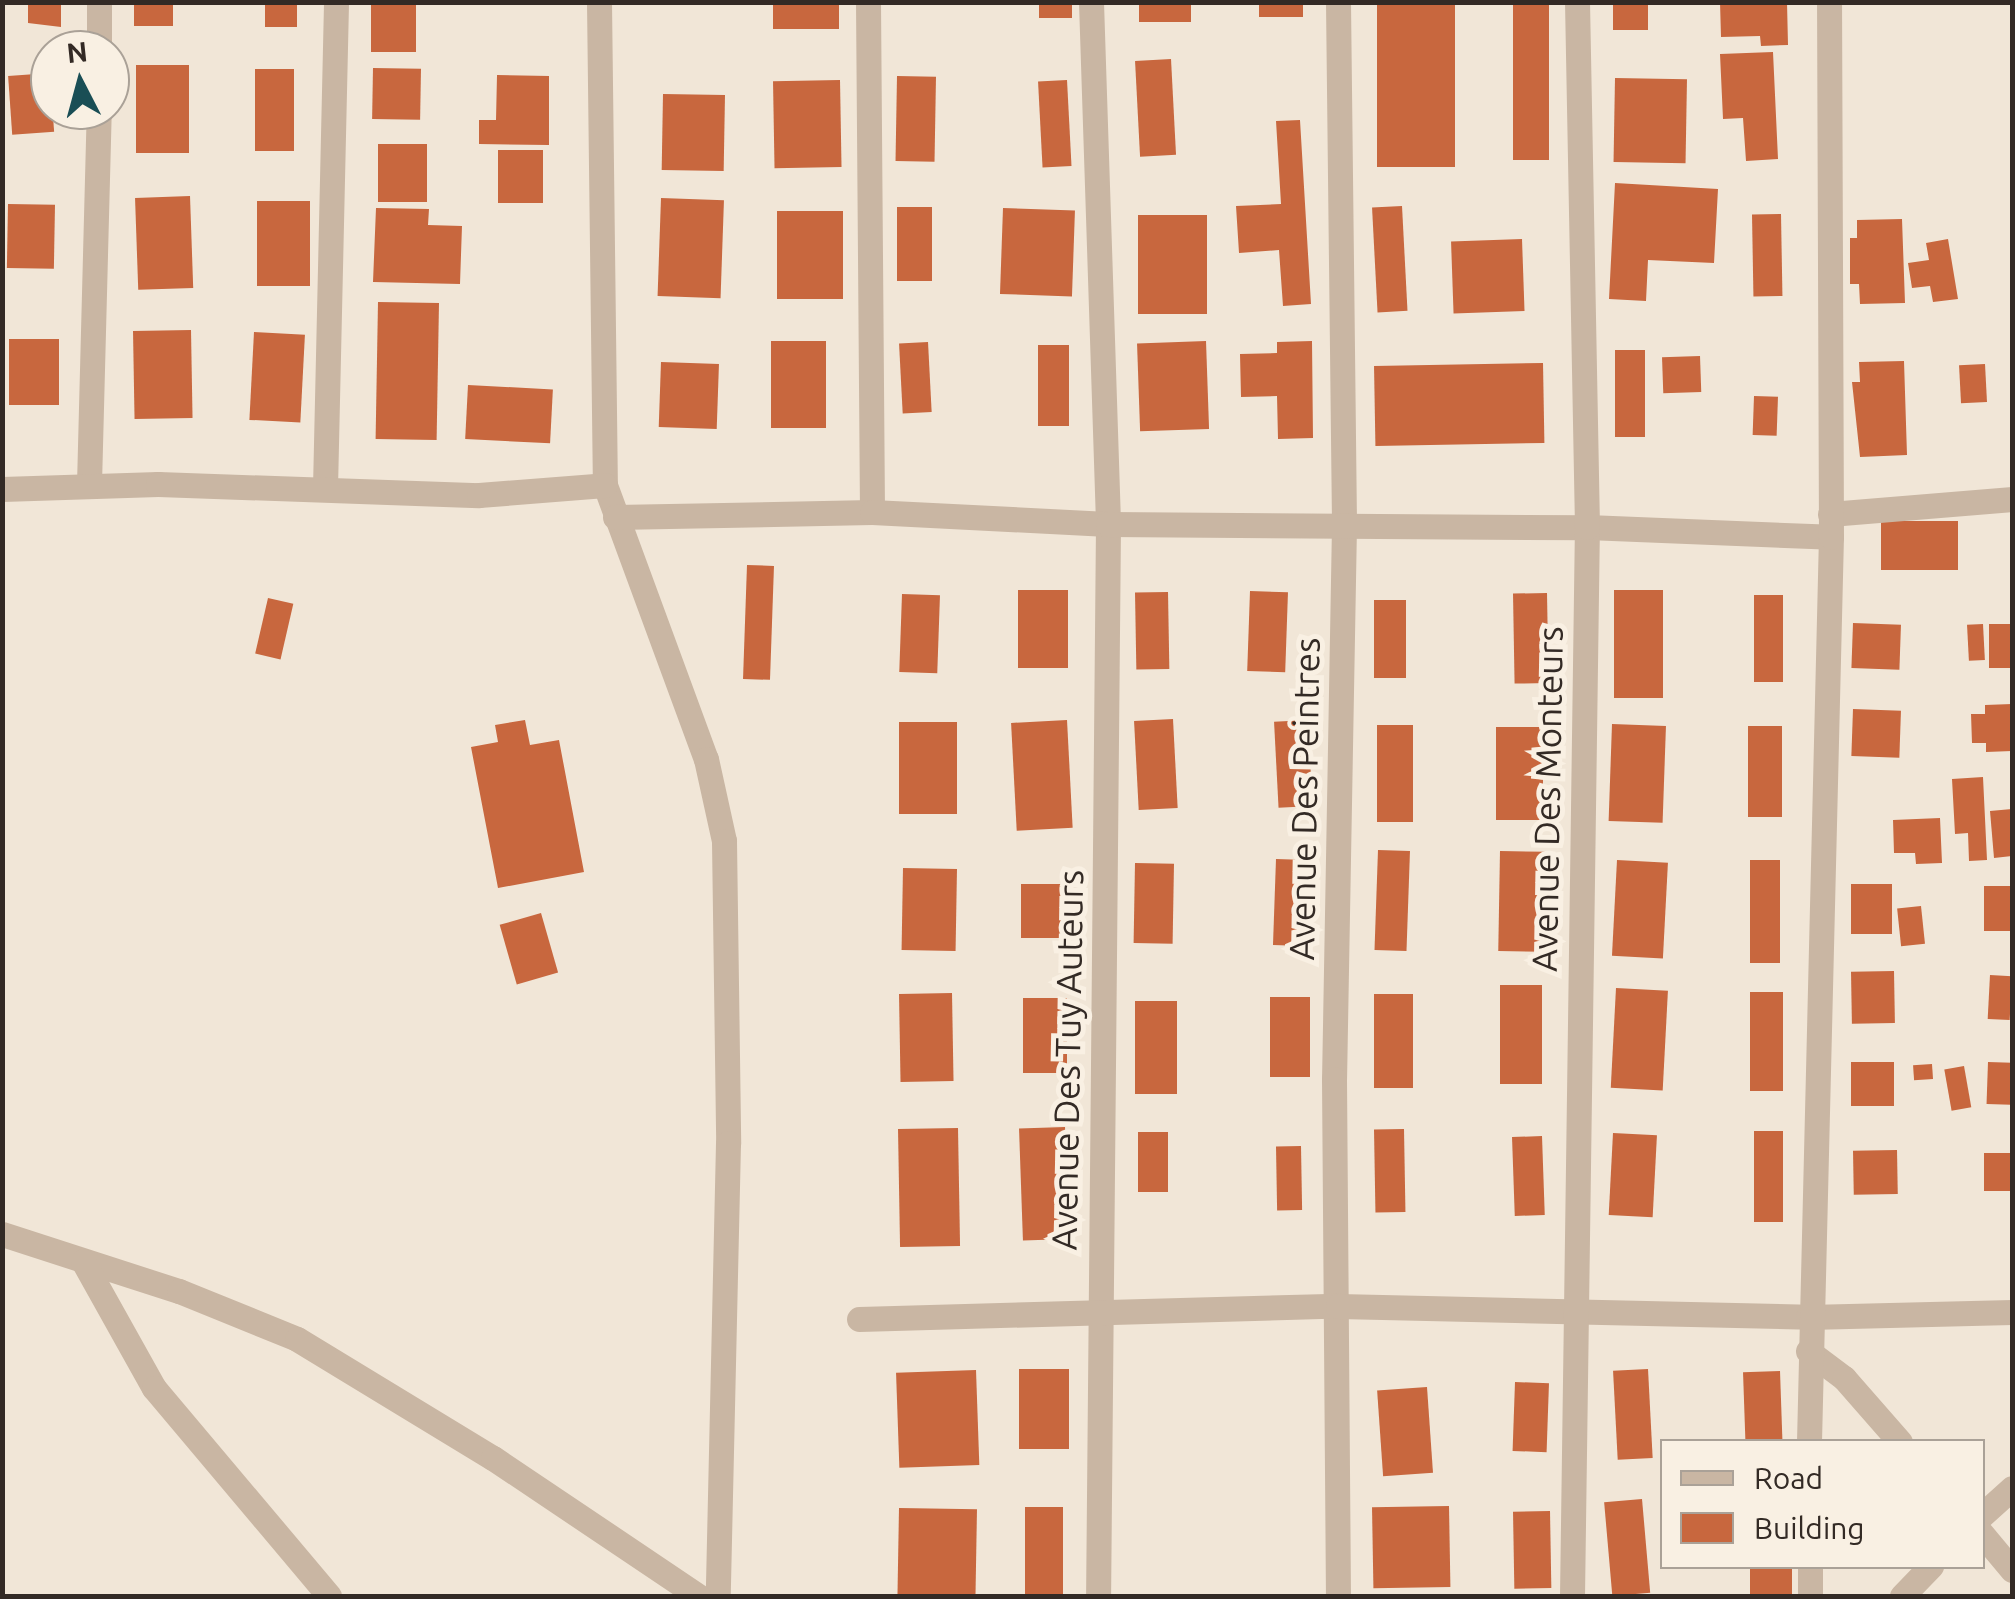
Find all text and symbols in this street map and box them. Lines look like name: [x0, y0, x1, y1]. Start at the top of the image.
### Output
north arrow: [30, 30, 130, 130]
text: N: [65, 35, 89, 68]
street label: Avenue Des Monteurs: [1523, 626, 1571, 972]
street label: Avenue Des Peintres: [1280, 637, 1328, 961]
street label: Avenue Des Tuy Auteurs: [1043, 869, 1091, 1251]
legend: [1660, 1439, 1985, 1569]
text: Road: [1754, 1461, 1823, 1495]
text: Building: [1754, 1511, 1865, 1545]

